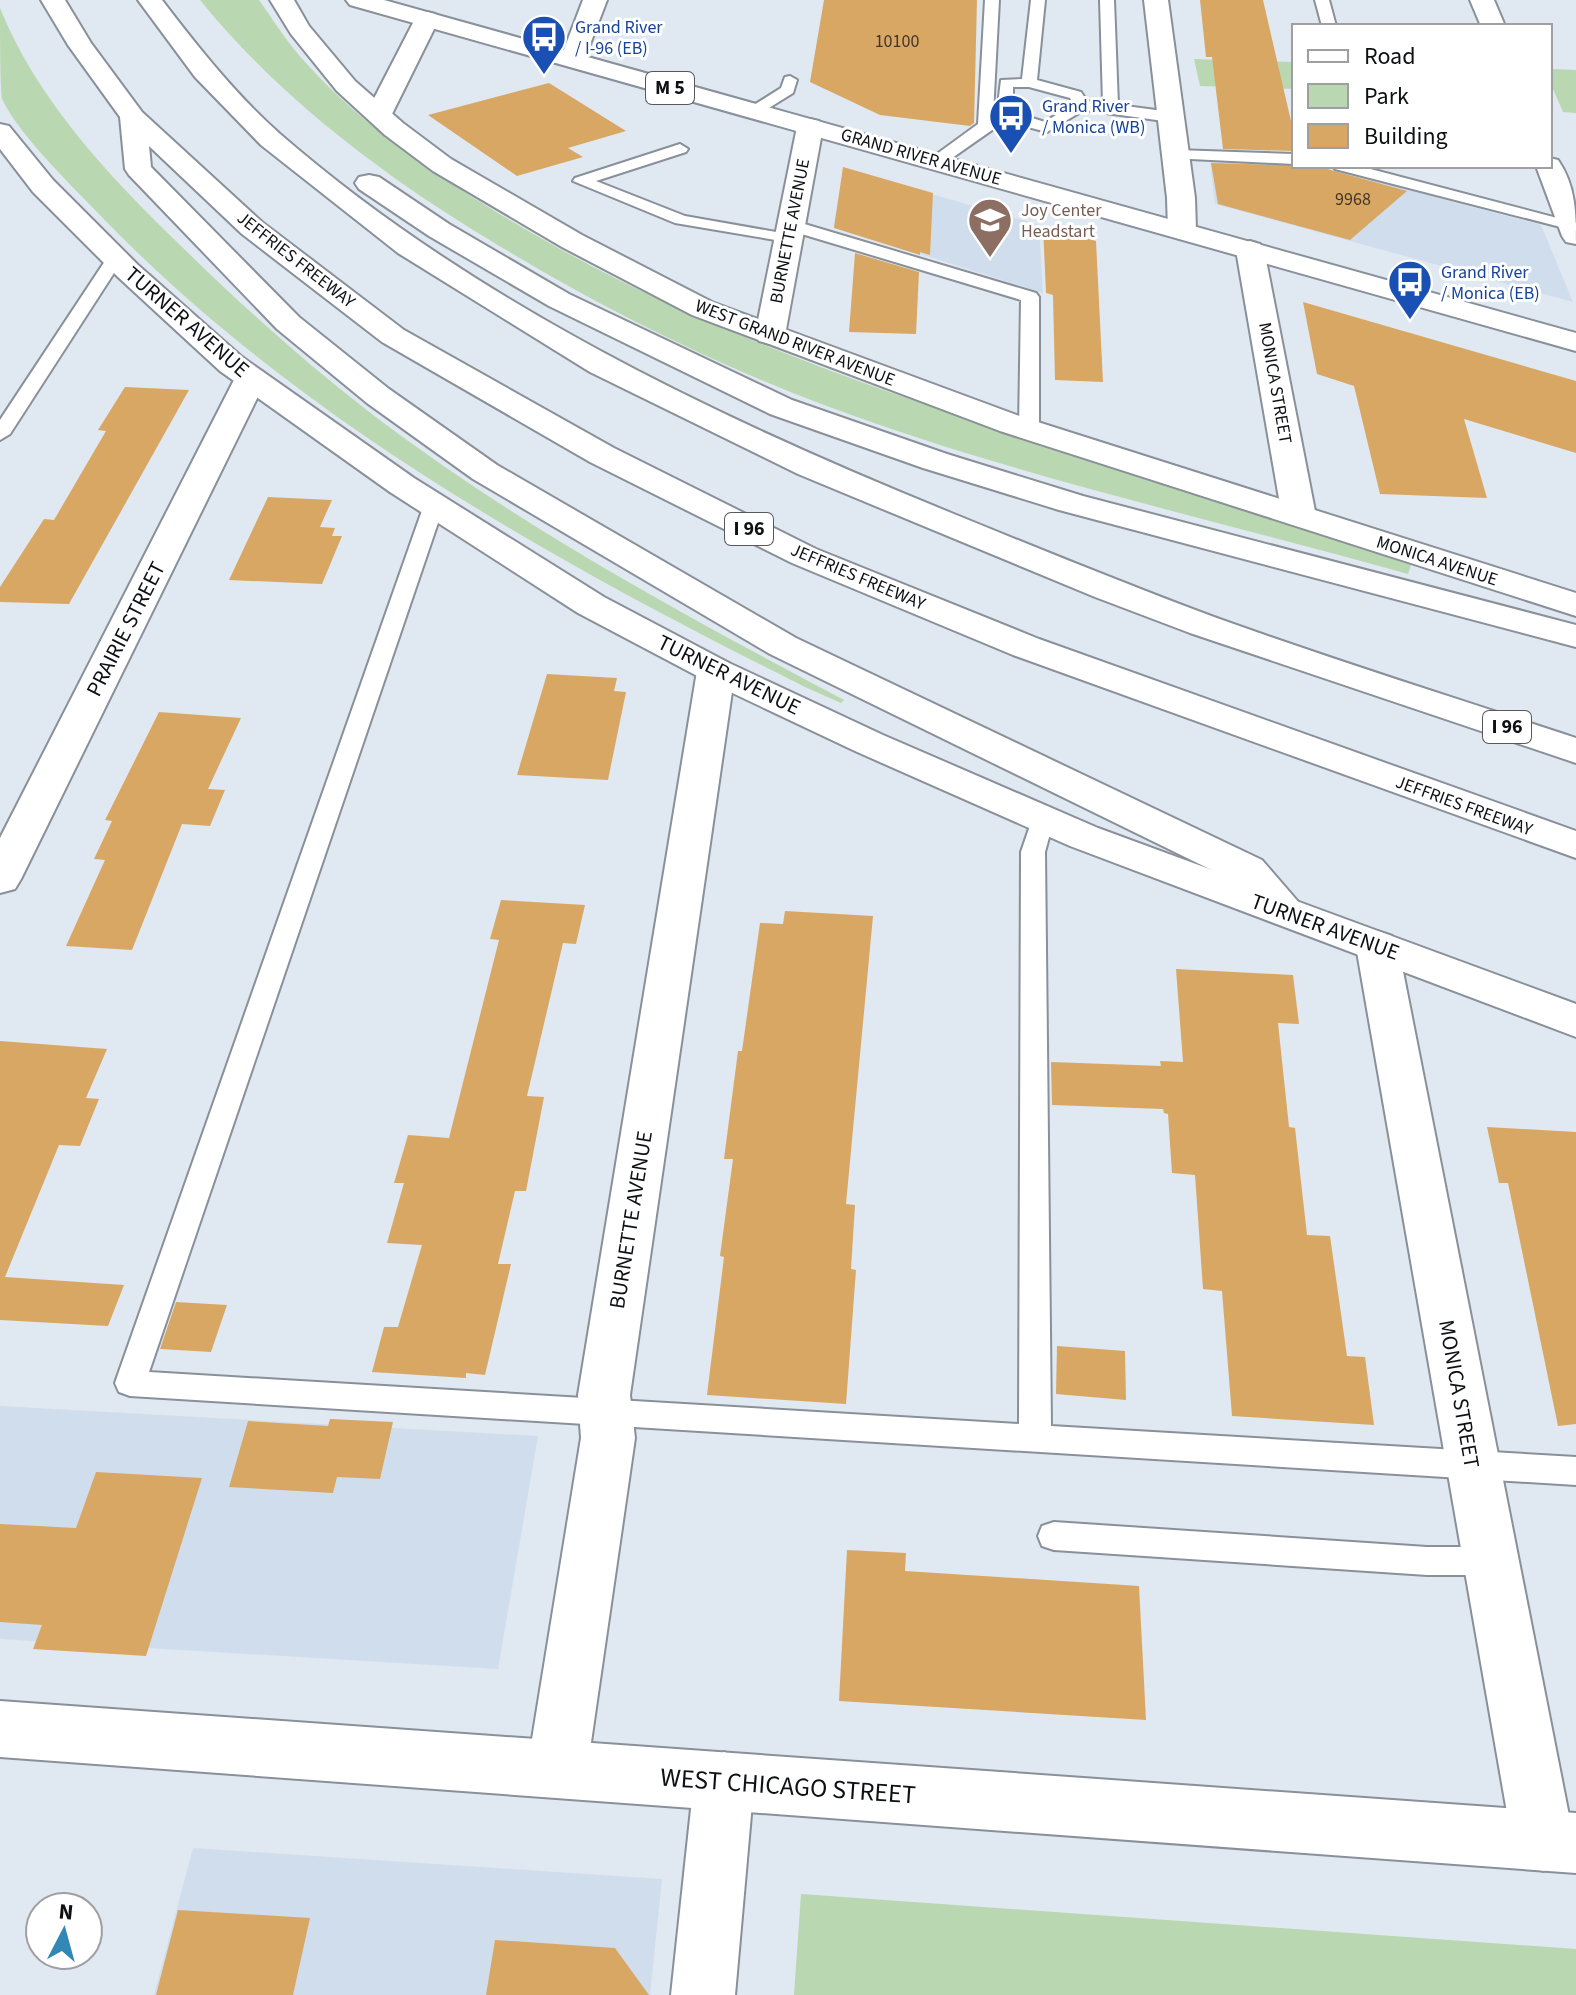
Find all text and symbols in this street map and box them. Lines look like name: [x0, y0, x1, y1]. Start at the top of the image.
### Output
bus stop icon: Grand River / I-96 (EB): [520, 13, 568, 76]
place label: Grand River / I-96 (EB): [575, 15, 663, 61]
legend: [1292, 24, 1552, 168]
house number: 10100: [875, 29, 919, 54]
text: Road: [1364, 39, 1416, 74]
road number: M 5: [646, 72, 694, 104]
text: Park: [1364, 79, 1409, 114]
bus stop icon: Grand River / Monica (WB): [987, 92, 1035, 155]
place label: Grand River / Monica (WB): [1042, 94, 1145, 140]
text: Building: [1364, 119, 1448, 154]
street label: GRAND RIVER AVENUE: [838, 122, 1004, 192]
street label: BURNETTE AVENUE: [764, 156, 816, 306]
house number: 9968: [1335, 187, 1371, 212]
school or university icon: Joy Center Headstart: [966, 196, 1014, 259]
place label: Joy Center Headstart: [1021, 198, 1102, 244]
street label: JEFFRIES FREEWAY: [232, 206, 361, 314]
bus stop icon: Grand River / Monica (EB): [1386, 258, 1434, 321]
street label: TURNER AVENUE: [118, 259, 256, 385]
place label: Grand River / Monica (EB): [1441, 260, 1540, 306]
street label: WEST GRAND RIVER AVENUE: [692, 293, 898, 393]
street label: MONICA STREET: [1252, 320, 1298, 446]
road number: I 96: [725, 513, 773, 545]
street label: MONICA AVENUE: [1373, 530, 1501, 592]
street label: JEFFRIES FREEWAY: [787, 537, 930, 617]
street label: PRAIRIE STREET: [78, 556, 174, 702]
street label: TURNER AVENUE: [652, 626, 806, 724]
road number: I 96: [1483, 711, 1531, 743]
street label: JEFFRIES FREEWAY: [1392, 770, 1536, 843]
street label: TURNER AVENUE: [1246, 885, 1404, 969]
street label: BURNETTE AVENUE: [601, 1129, 661, 1311]
street label: MONICA STREET: [1430, 1317, 1488, 1471]
street label: WEST CHICAGO STREET: [659, 1759, 917, 1813]
north arrow: [24, 1891, 104, 1971]
text: N: [57, 1895, 75, 1929]

